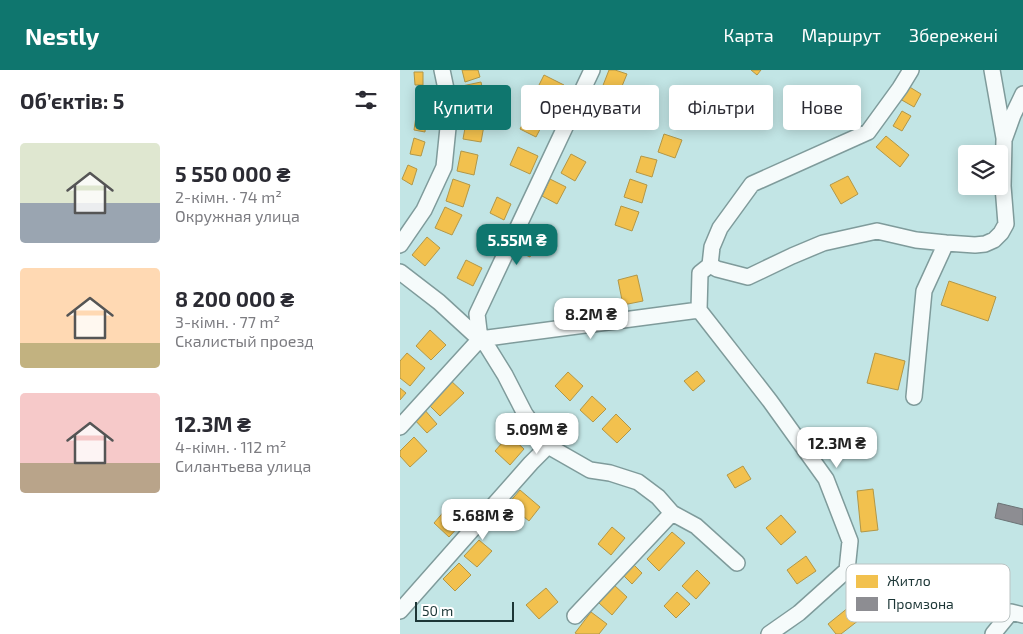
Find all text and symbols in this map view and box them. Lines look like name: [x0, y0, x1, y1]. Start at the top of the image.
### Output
text: Nestly: [25, 21, 99, 50]
text: Карта: [724, 24, 774, 46]
text: Маршрут: [802, 24, 881, 46]
text: Збережені: [909, 24, 998, 46]
chip: Купити: [415, 85, 511, 130]
chip: Орендувати: [521, 85, 659, 130]
chip: Фільтри: [669, 85, 773, 130]
chip: Нове: [783, 85, 861, 130]
icon: filters: [352, 86, 380, 114]
text: Об’єктів: 5: [20, 88, 124, 113]
map controls: [958, 145, 1008, 195]
button: layers: [958, 145, 1008, 195]
text: 5 550 000 ₴: [175, 161, 290, 186]
icon: home: [60, 163, 120, 223]
text: 2-кімн. · 74 m²: [175, 187, 282, 206]
text: Окружная улица: [175, 206, 300, 225]
pin: 5.55M ₴: [471, 224, 563, 266]
text: 5.55M ₴: [487, 230, 547, 249]
text: 8 200 000 ₴: [175, 286, 294, 311]
icon: home: [60, 288, 120, 348]
pin: 8.2M ₴: [550, 298, 632, 340]
text: 8.2M ₴: [565, 304, 617, 323]
text: 3-кімн. · 77 m²: [175, 312, 280, 331]
text: Скалистый проезд: [175, 331, 314, 350]
text: 12.3M ₴: [175, 411, 251, 436]
pin: 5.09M ₴: [491, 412, 583, 455]
icon: home: [60, 413, 120, 473]
text: 5.09M ₴: [506, 419, 568, 438]
pin: 12.3M ₴: [791, 426, 883, 469]
text: 12.3M ₴: [808, 433, 866, 452]
text: 4-кімн. · 112 m²: [175, 437, 286, 456]
text: Силантьева улица: [175, 456, 311, 475]
pin: 5.68M ₴: [437, 498, 529, 541]
text: 5.68M ₴: [453, 505, 513, 524]
legend: [846, 564, 1010, 622]
text: Житло: [887, 572, 931, 589]
text: Промзона: [887, 595, 954, 612]
scale bar: [415, 599, 514, 622]
text: 50 m: [422, 602, 453, 619]

